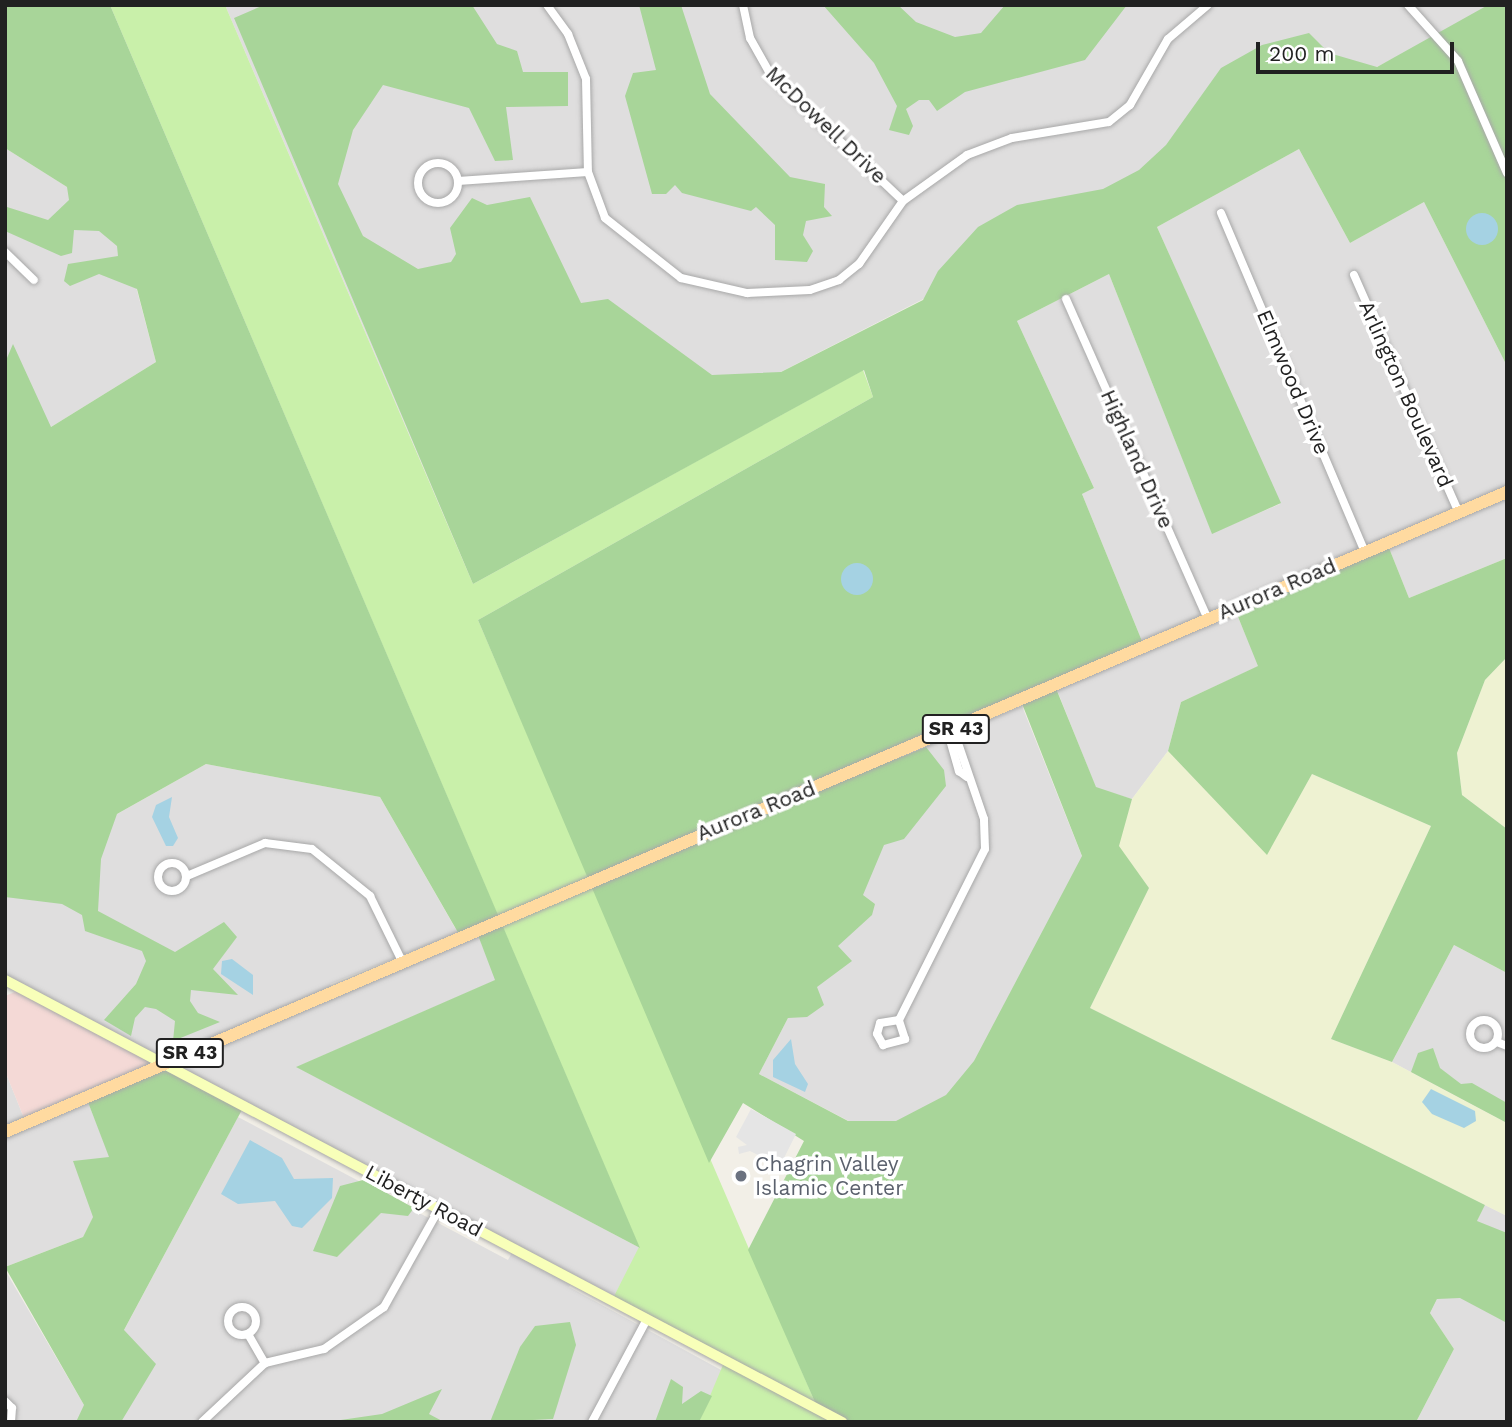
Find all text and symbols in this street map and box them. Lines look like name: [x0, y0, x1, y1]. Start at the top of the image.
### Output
scale bar: [1260, 28, 1458, 72]
text: 200 m: [1269, 41, 1335, 66]
street label: McDowell Drive: [760, 61, 892, 189]
street label: Arlington Boulevard: [1353, 297, 1459, 491]
street label: Elmwood Drive: [1251, 306, 1335, 458]
street label: Highland Drive: [1095, 386, 1179, 532]
street label: Aurora Road: [1214, 553, 1340, 625]
road number: SR 43: [921, 714, 991, 744]
street label: Aurora Road: [693, 776, 819, 846]
road number: SR 43: [155, 1037, 225, 1068]
place label: Chagrin Valley Islamic Center: [755, 1151, 904, 1201]
street label: Liberty Road: [361, 1159, 487, 1243]
marker: Chagrin Valley Islamic Center: [733, 1168, 749, 1184]

